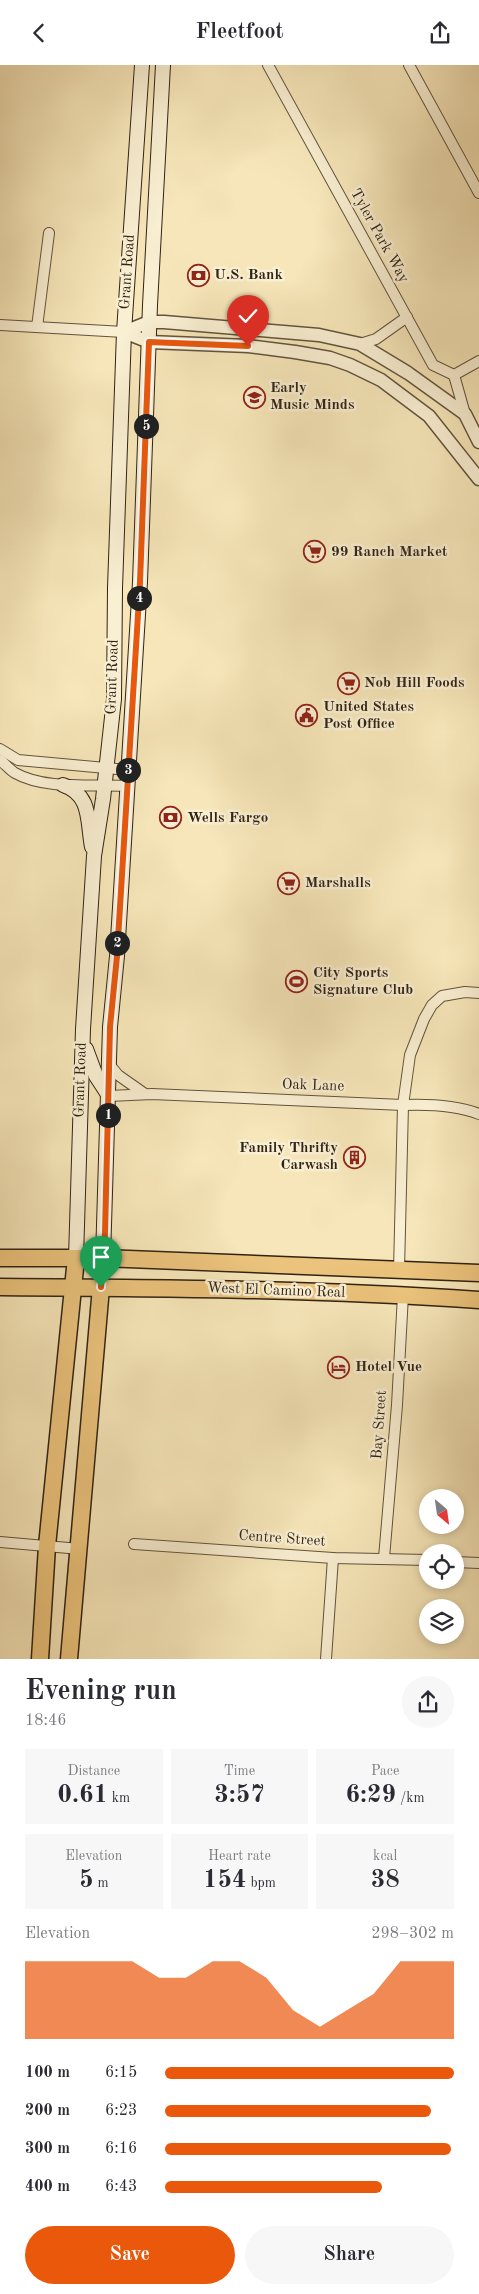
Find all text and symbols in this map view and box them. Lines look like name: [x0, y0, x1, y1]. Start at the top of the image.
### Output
icon: back: [25, 19, 53, 47]
icon: share: [426, 19, 454, 47]
text: Fleetfoot: [195, 21, 284, 43]
street label: Tyler Park Way: [347, 186, 411, 286]
street label: Grant Road: [118, 234, 138, 310]
bank icon: U.S. Bank: [186, 263, 210, 287]
place label: U.S. Bank: [214, 268, 283, 283]
pin: [227, 295, 269, 346]
icon: check: [234, 302, 262, 330]
place label: Early Music Minds: [270, 381, 354, 413]
school or university icon: Early Music Minds: [242, 385, 266, 409]
pin: 5: [134, 413, 158, 439]
text: 5: [142, 419, 151, 433]
supermarket icon: 99 Ranch Market: [303, 540, 327, 564]
place label: 99 Ranch Market: [331, 545, 448, 560]
pin: 4: [126, 585, 152, 611]
text: 4: [135, 591, 144, 605]
street label: Grant Road: [104, 639, 122, 715]
supermarket icon: Nob Hill Foods: [336, 671, 360, 695]
place label: Nob Hill Foods: [364, 676, 464, 691]
place label: United States Post Office: [323, 700, 414, 732]
public building icon: United States Post Office: [295, 704, 319, 728]
pin: 3: [116, 757, 140, 783]
text: 3: [124, 763, 133, 777]
bank icon: Wells Fargo: [159, 806, 183, 830]
place label: Wells Fargo: [187, 811, 268, 826]
supermarket icon: Marshalls: [277, 871, 301, 895]
place label: Marshalls: [305, 876, 371, 891]
pin: 2: [104, 931, 130, 955]
text: 2: [113, 936, 122, 950]
place label: City Sports Signature Club: [313, 966, 413, 998]
sports icon: City Sports Signature Club: [285, 970, 309, 994]
street label: Grant Road: [72, 1042, 90, 1118]
street label: Oak Lane: [282, 1077, 345, 1095]
pin: 1: [96, 1103, 120, 1127]
text: 1: [104, 1108, 113, 1122]
place label: Family Thrifty Carwash: [239, 1141, 338, 1173]
building icon: Family Thrifty Carwash: [342, 1145, 366, 1169]
pin: [80, 1236, 122, 1287]
icon: arrive: [87, 1243, 115, 1271]
street label: West El Camino Real: [207, 1281, 345, 1301]
hotel icon: Hotel Vue: [327, 1355, 351, 1379]
place label: Hotel Vue: [355, 1360, 422, 1375]
street label: Bay Street: [370, 1390, 390, 1460]
north arrow: [419, 1489, 464, 1534]
map controls: [419, 1489, 464, 1644]
street label: Centre Street: [238, 1528, 326, 1550]
button: locate: [419, 1544, 464, 1589]
button: layers: [419, 1599, 464, 1644]
button: share: [402, 1676, 454, 1728]
text: Evening run: [25, 1678, 177, 1706]
text: 18:46: [25, 1713, 67, 1729]
text: Distance: [67, 1764, 120, 1778]
text: Time: [224, 1764, 255, 1778]
text: Pace: [371, 1764, 399, 1778]
text: 0.61: [57, 1783, 108, 1808]
text: 3:57: [214, 1783, 265, 1808]
text: 6:29: [346, 1783, 396, 1808]
text: km: [108, 1791, 130, 1805]
text: /km: [396, 1791, 425, 1805]
text: Elevation: [65, 1849, 122, 1863]
text: Heart rate: [208, 1849, 271, 1863]
text: kcal: [373, 1849, 397, 1863]
text: 5: [79, 1868, 94, 1893]
text: 154: [203, 1868, 247, 1893]
text: 38: [371, 1868, 400, 1893]
text: m: [94, 1876, 109, 1890]
text: bpm: [247, 1876, 276, 1890]
text: Elevation: [25, 1926, 90, 1942]
text: 298–302 m: [371, 1926, 454, 1942]
text: 100 m: [25, 2065, 70, 2081]
text: 6:15: [105, 2065, 137, 2081]
text: 200 m: [25, 2103, 70, 2119]
text: 6:23: [105, 2103, 137, 2119]
text: 300 m: [25, 2141, 70, 2157]
text: 6:16: [105, 2141, 137, 2157]
text: 400 m: [25, 2179, 70, 2195]
text: 6:43: [105, 2179, 137, 2195]
button: Save: [25, 2226, 235, 2284]
button: Share: [245, 2226, 454, 2284]

